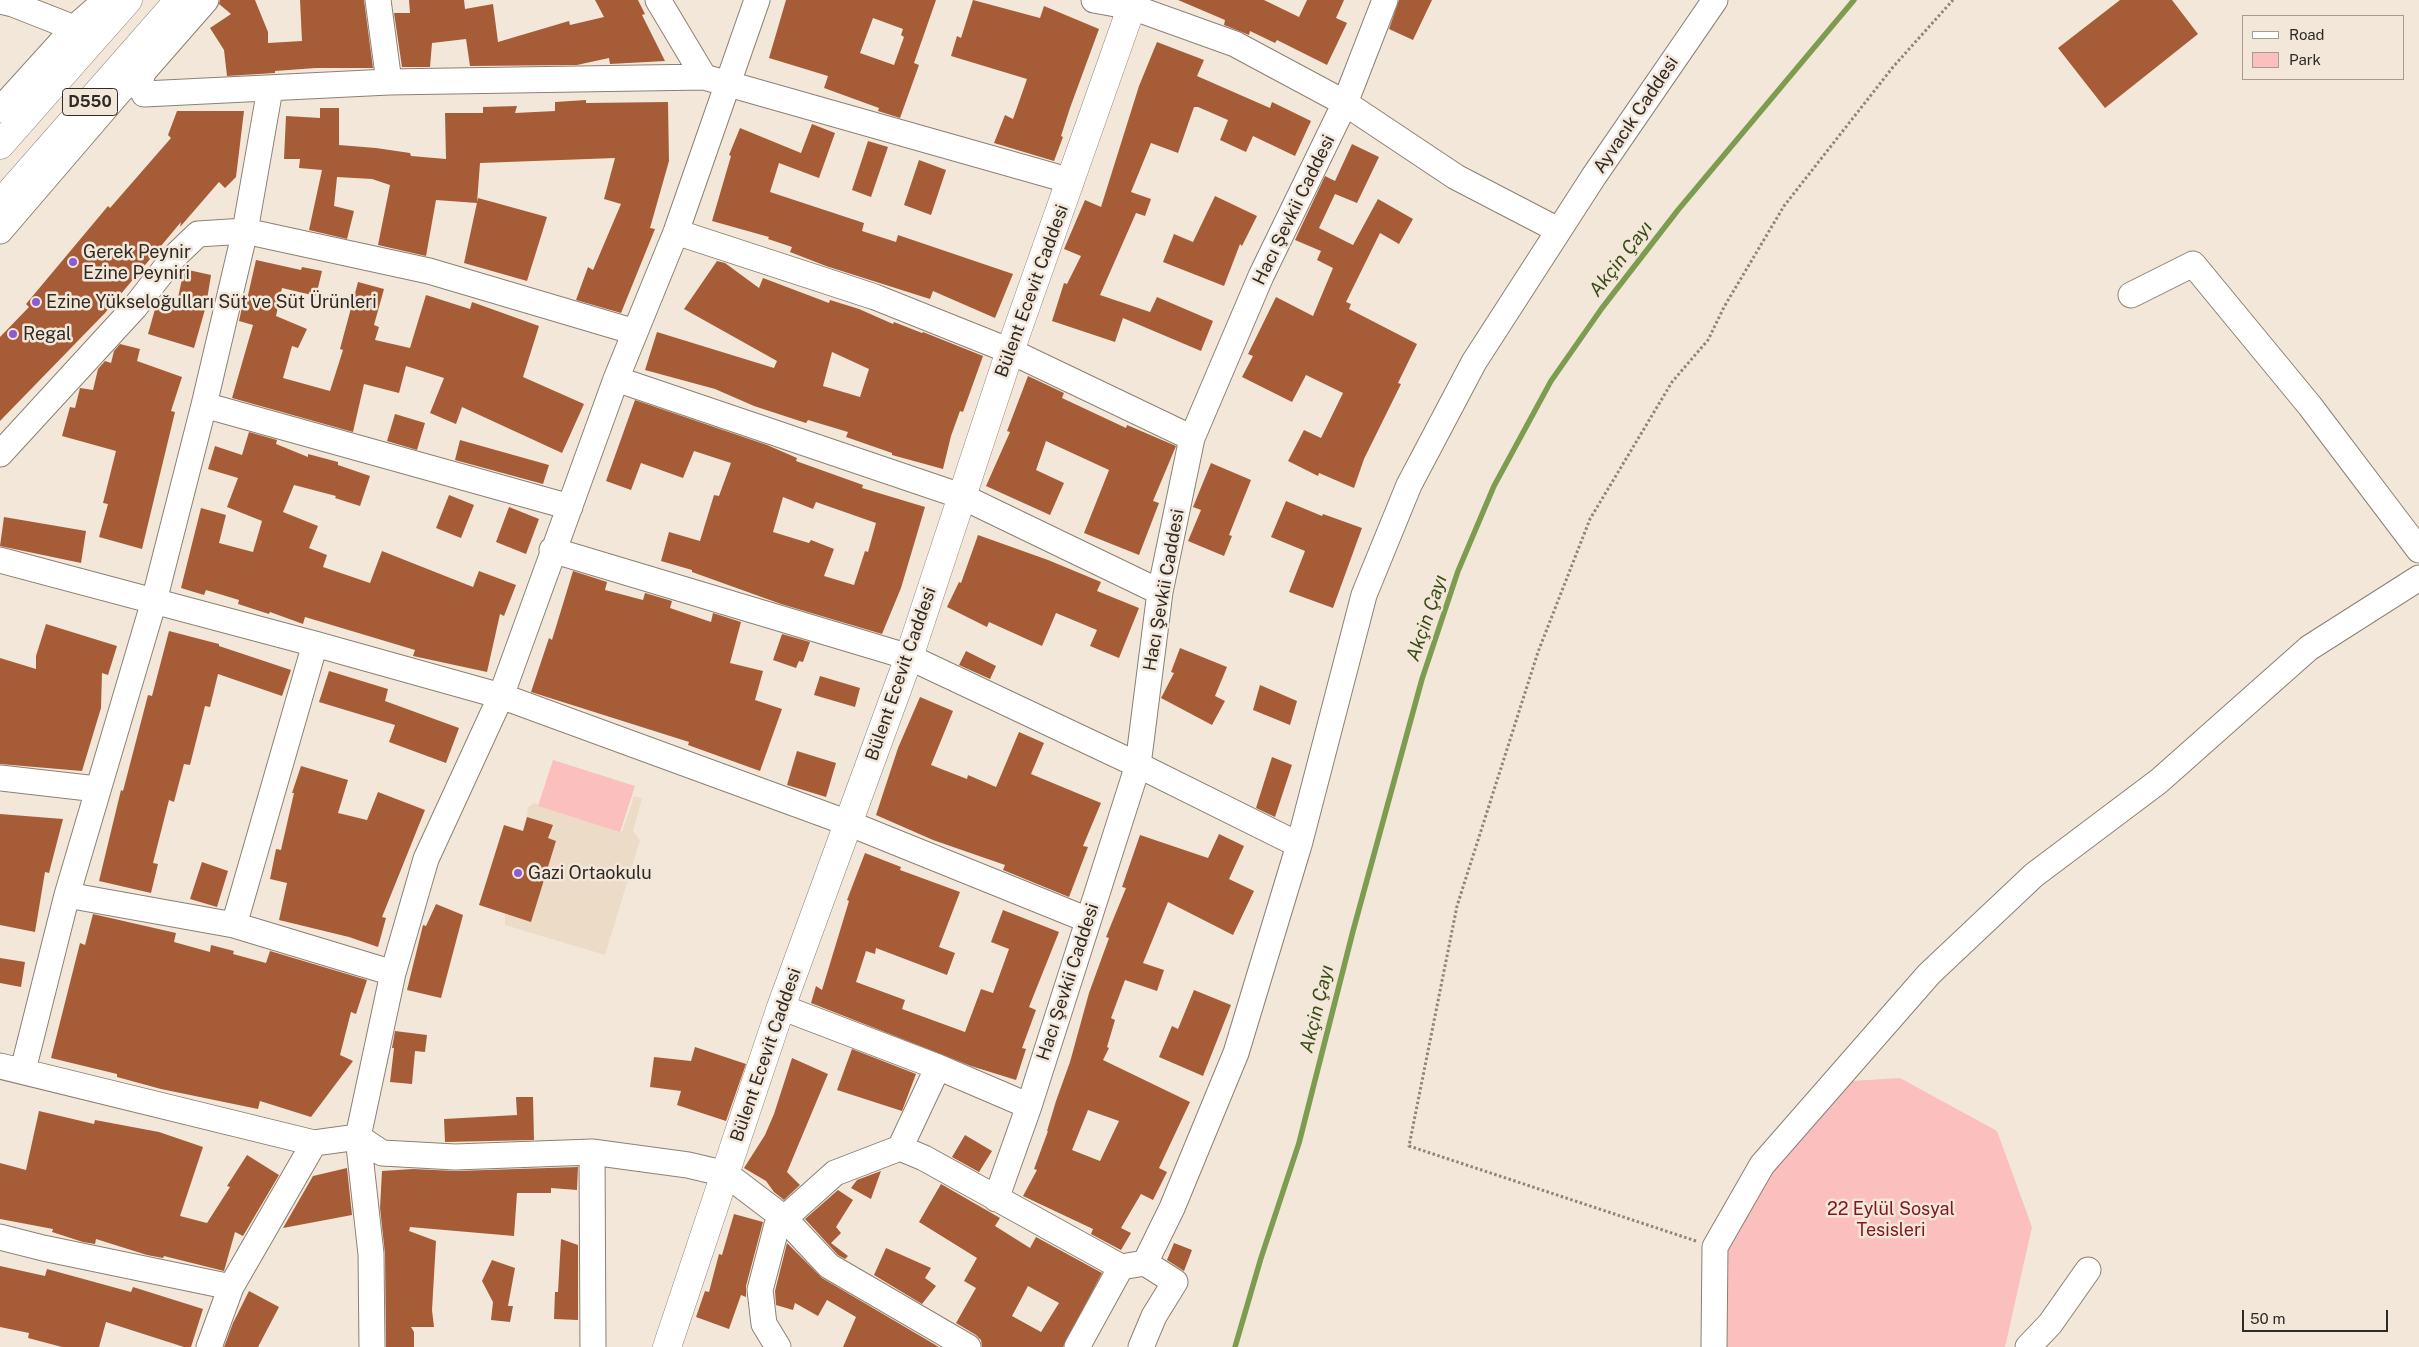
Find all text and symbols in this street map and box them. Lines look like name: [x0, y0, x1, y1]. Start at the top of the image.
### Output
legend: [2242, 15, 2404, 80]
text: Road: [2289, 26, 2325, 43]
text: Park: [2289, 51, 2321, 68]
street label: Ayvacık Caddesi: [1589, 52, 1683, 178]
road number: D550: [62, 88, 118, 115]
street label: Hacı Şevkii Caddesi: [1248, 132, 1340, 288]
street label: Bülent Ecevit Caddesi: [991, 202, 1073, 380]
water label: Akçin Çayı: [1585, 217, 1657, 301]
place label: Gerek Peynir Ezine Peyniri: [83, 241, 191, 284]
marker: Gerek Peynir Ezine Peyniri: [67, 256, 79, 268]
place label: Ezine Yükseloğulları Süt ve Süt Ürünleri: [46, 291, 377, 313]
marker: Ezine Yükseloğulları Süt ve Süt Ürünleri: [30, 296, 42, 308]
place label: Regal: [23, 323, 71, 345]
marker: Regal: [7, 328, 19, 340]
street label: Hacı Şevkii Caddesi: [1139, 507, 1189, 673]
water label: Akçin Çayı: [1402, 572, 1452, 664]
street label: Bülent Ecevit Caddesi: [861, 584, 941, 764]
place label: Gazi Ortaokulu: [528, 862, 652, 884]
marker: Gazi Ortaokulu: [512, 867, 524, 879]
street label: Hacı Şevkii Caddesi: [1032, 901, 1104, 1063]
water label: Akçin Çayı: [1295, 963, 1339, 1055]
street label: Bülent Ecevit Caddesi: [726, 965, 806, 1145]
park label: 22 Eylül Sosyal Tesisleri: [1827, 1198, 1955, 1240]
scale bar: [2244, 1300, 2390, 1332]
text: 50 m: [2250, 1310, 2285, 1327]

